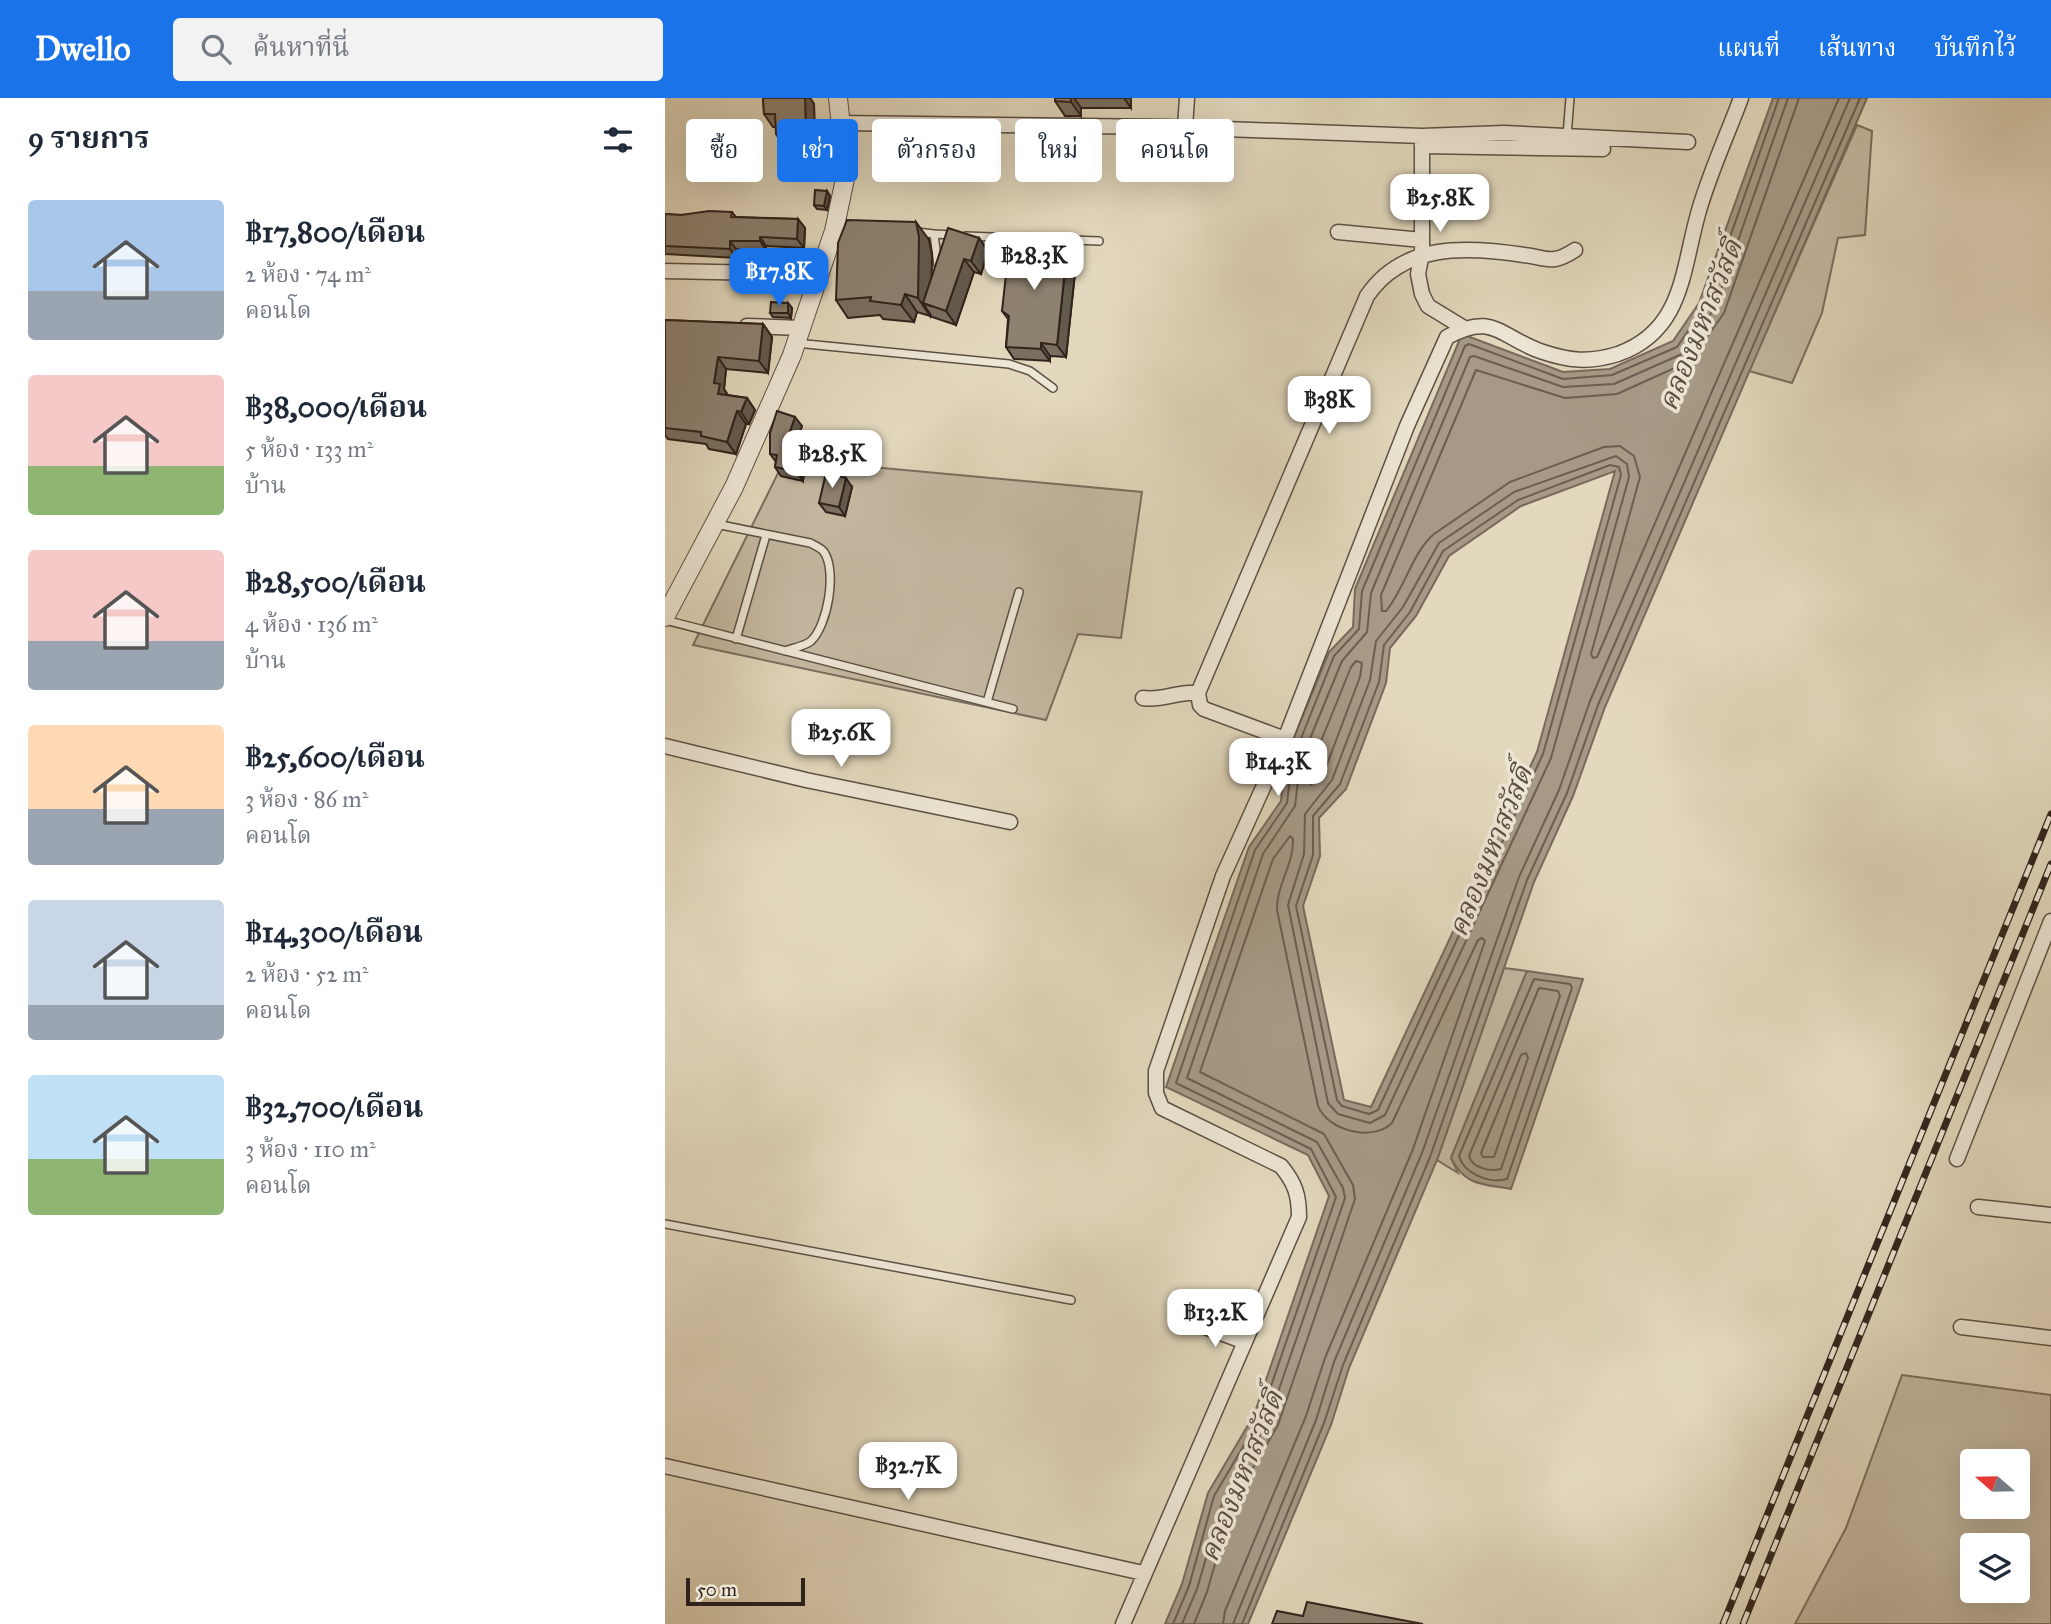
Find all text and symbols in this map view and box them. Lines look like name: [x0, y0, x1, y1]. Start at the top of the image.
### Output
search box: [173, 18, 663, 81]
text: Dwello: [35, 29, 131, 69]
icon: search: [197, 30, 235, 68]
text: ค้นหาที่นี่: [253, 31, 350, 63]
text: แผนที่: [1717, 33, 1780, 63]
text: เส้นทาง: [1818, 33, 1896, 63]
text: บันทึกไว้: [1934, 33, 2016, 63]
chip: ซื้อ: [686, 119, 763, 182]
chip: เช่า: [777, 119, 858, 182]
chip: ตัวกรอง: [872, 119, 1001, 182]
chip: ใหม่: [1015, 119, 1102, 182]
chip: คอนโด: [1116, 119, 1234, 182]
text: 9 รายการ: [28, 120, 150, 156]
icon: filters: [599, 121, 637, 159]
pin: ฿25.8K: [1383, 174, 1497, 234]
text: ฿25.8K: [1406, 183, 1474, 211]
text: ฿17,800/เดือน: [245, 214, 425, 250]
water label: คลองมหาสวัสดิ์: [1648, 226, 1753, 416]
icon: home: [84, 228, 168, 312]
pin: ฿28.3K: [977, 232, 1091, 292]
text: ฿28.3K: [1001, 241, 1067, 269]
pin: ฿17.8K: [722, 248, 836, 308]
text: ฿17.8K: [745, 257, 813, 285]
text: 2 ห้อง · 74 m²: [245, 260, 371, 288]
text: คอนโด: [245, 296, 312, 324]
pin: ฿38K: [1288, 376, 1370, 436]
text: ฿38K: [1304, 385, 1354, 413]
text: ฿38,000/เดือน: [245, 389, 427, 425]
icon: home: [84, 403, 168, 487]
pin: ฿28.5K: [775, 430, 889, 490]
text: 5 ห้อง · 133 m²: [245, 435, 373, 463]
text: ฿28.5K: [798, 439, 866, 467]
text: บ้าน: [245, 471, 286, 499]
text: ฿28,500/เดือน: [245, 564, 426, 600]
icon: home: [84, 578, 168, 662]
text: 4 ห้อง · 136 m²: [245, 610, 378, 638]
text: บ้าน: [245, 646, 286, 674]
pin: ฿25.6K: [784, 710, 898, 769]
text: ฿25.6K: [807, 718, 875, 746]
pin: ฿14.3K: [1221, 738, 1335, 798]
text: ฿25,600/เดือน: [245, 739, 425, 775]
text: ฿14.3K: [1245, 747, 1311, 775]
water label: คลองมหาสวัสดิ์: [1438, 752, 1543, 942]
icon: home: [84, 753, 168, 837]
text: 3 ห้อง · 86 m²: [245, 785, 368, 813]
text: คอนโด: [245, 821, 312, 849]
text: ฿14,300/เดือน: [245, 914, 423, 950]
icon: home: [84, 928, 168, 1012]
text: 2 ห้อง · 52 m²: [245, 960, 369, 988]
text: คอนโด: [245, 996, 312, 1024]
text: ฿32,700/เดือน: [245, 1089, 423, 1125]
icon: home: [84, 1103, 168, 1187]
text: 3 ห้อง · 110 m²: [245, 1135, 376, 1163]
text: คอนโด: [245, 1171, 312, 1199]
pin: ฿13.2K: [1158, 1290, 1272, 1349]
text: ฿13.2K: [1183, 1298, 1247, 1326]
water label: คลองมหาสวัสดิ์: [1189, 1377, 1294, 1567]
pin: ฿32.7K: [851, 1442, 965, 1502]
north arrow: [1960, 1449, 2030, 1519]
map controls: [1960, 1449, 2030, 1603]
text: ฿32.7K: [875, 1451, 941, 1479]
button: layers: [1960, 1533, 2030, 1603]
scale bar: [686, 1575, 805, 1607]
text: 50 m: [697, 1578, 737, 1601]

